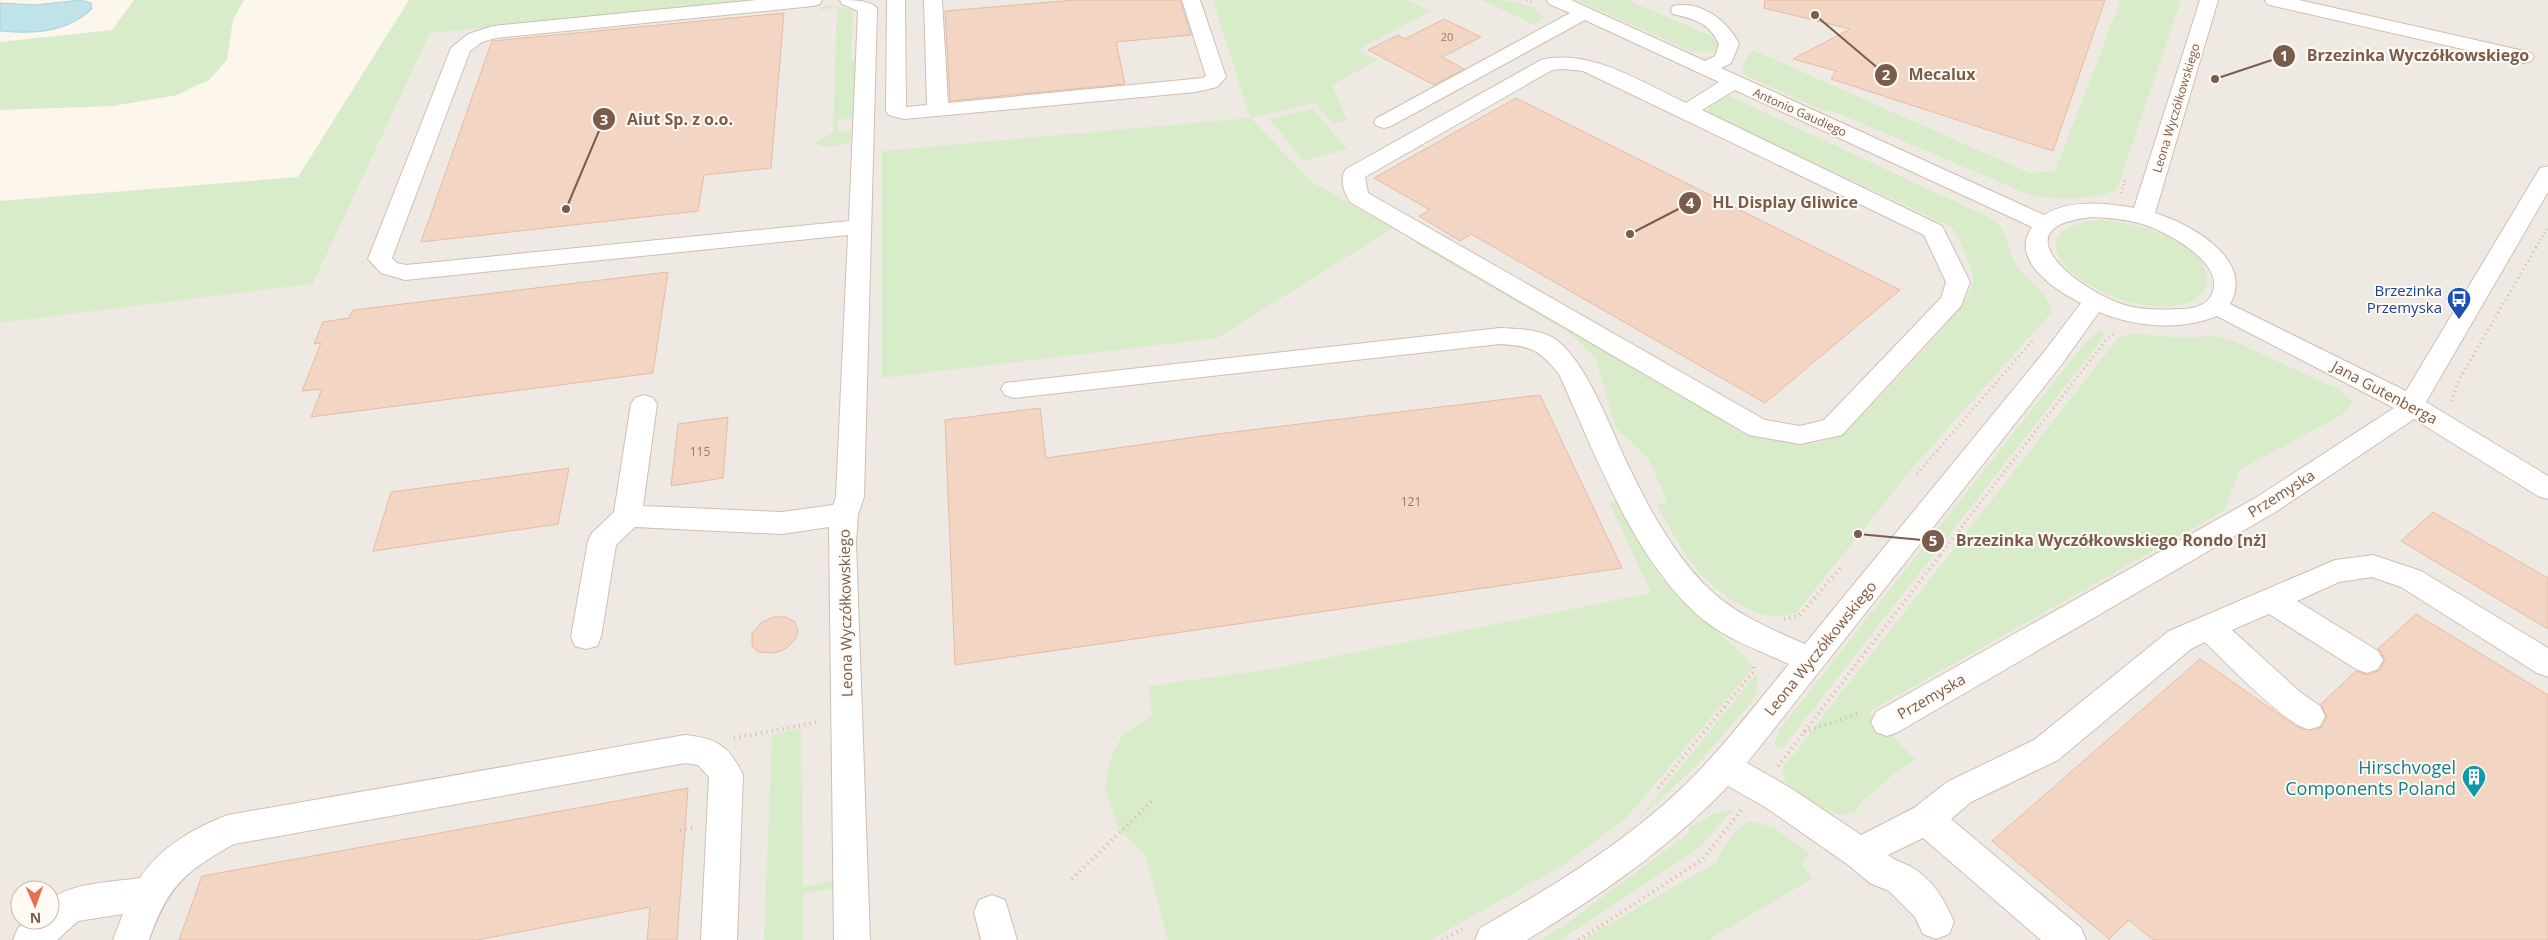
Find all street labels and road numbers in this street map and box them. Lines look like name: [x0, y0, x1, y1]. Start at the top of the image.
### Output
street label: Leona Wyczółkowskiego: [2148, 41, 2204, 175]
street label: Antonio Gaudiego: [1751, 84, 1849, 140]
street label: Jana Gutenberga: [2327, 355, 2441, 428]
street label: Przemyska: [2244, 465, 2318, 521]
street label: Leona Wyczółkowskiego: [834, 529, 856, 697]
street label: Leona Wyczółkowskiego: [1759, 576, 1881, 720]
street label: Przemyska: [1893, 668, 1969, 724]

